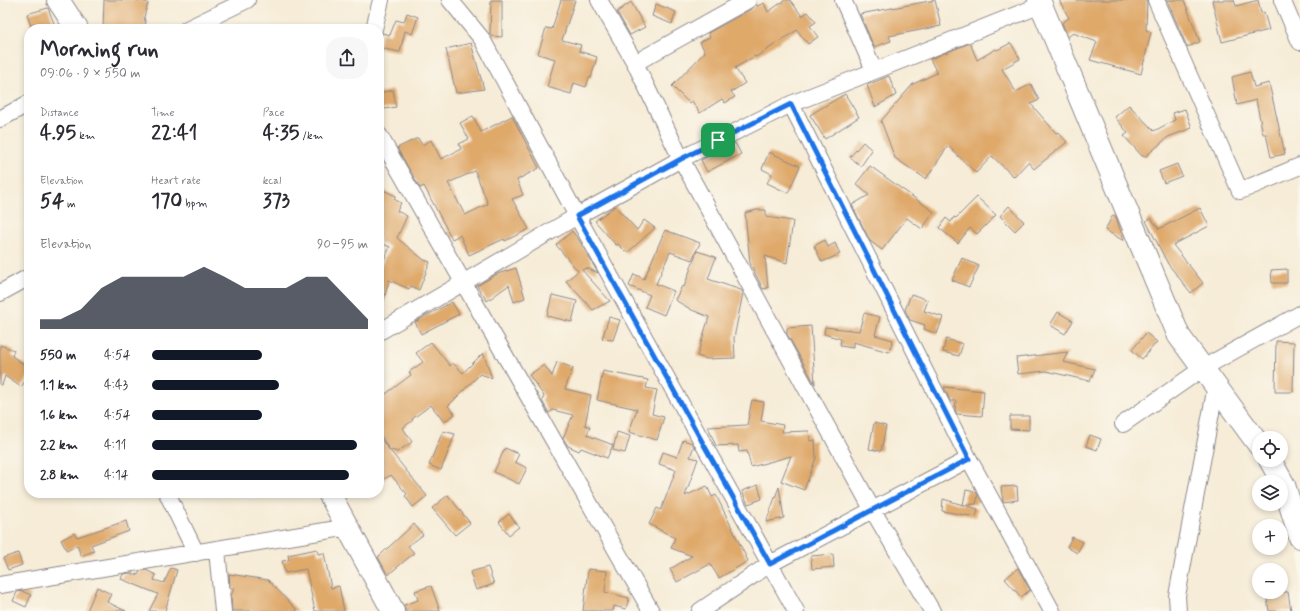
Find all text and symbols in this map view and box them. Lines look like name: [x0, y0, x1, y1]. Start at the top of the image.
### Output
text: Morning run: [40, 36, 159, 64]
button: share: [326, 37, 368, 79]
text: 09:06 · 9 × 550 m: [40, 65, 141, 82]
text: Distance: [40, 106, 79, 120]
text: Time: [151, 106, 174, 120]
text: Pace: [263, 106, 285, 120]
text: 4.95: [40, 120, 76, 147]
text: 22:41: [151, 120, 197, 147]
text: 4:35: [263, 120, 299, 147]
pin: [701, 123, 735, 157]
text: km: [76, 129, 95, 143]
text: /km: [299, 129, 323, 143]
icon: arrive: [707, 129, 729, 151]
text: Elevation: [40, 174, 83, 188]
text: Heart rate: [151, 174, 201, 188]
text: kcal: [263, 174, 281, 188]
text: 54: [40, 188, 64, 215]
text: 170: [151, 188, 182, 215]
text: 373: [263, 188, 290, 215]
text: m: [64, 197, 76, 211]
text: bpm: [182, 197, 207, 211]
text: Elevation: [40, 236, 91, 253]
text: 90–95 m: [317, 236, 368, 253]
text: 550 m: [40, 347, 76, 364]
text: 4:54: [104, 347, 131, 364]
text: 1.1 km: [40, 377, 77, 394]
text: 4:43: [104, 377, 128, 394]
text: 1.6 km: [40, 407, 78, 424]
text: 4:54: [104, 407, 131, 424]
map controls: [1252, 431, 1288, 599]
button: locate: [1252, 431, 1288, 467]
text: 2.2 km: [40, 437, 78, 454]
text: 4:11: [104, 437, 126, 454]
text: 2.8 km: [40, 467, 79, 484]
text: 4:14: [104, 467, 129, 484]
button: layers: [1252, 475, 1288, 511]
button: +: [1252, 519, 1288, 555]
button: −: [1252, 563, 1288, 599]

